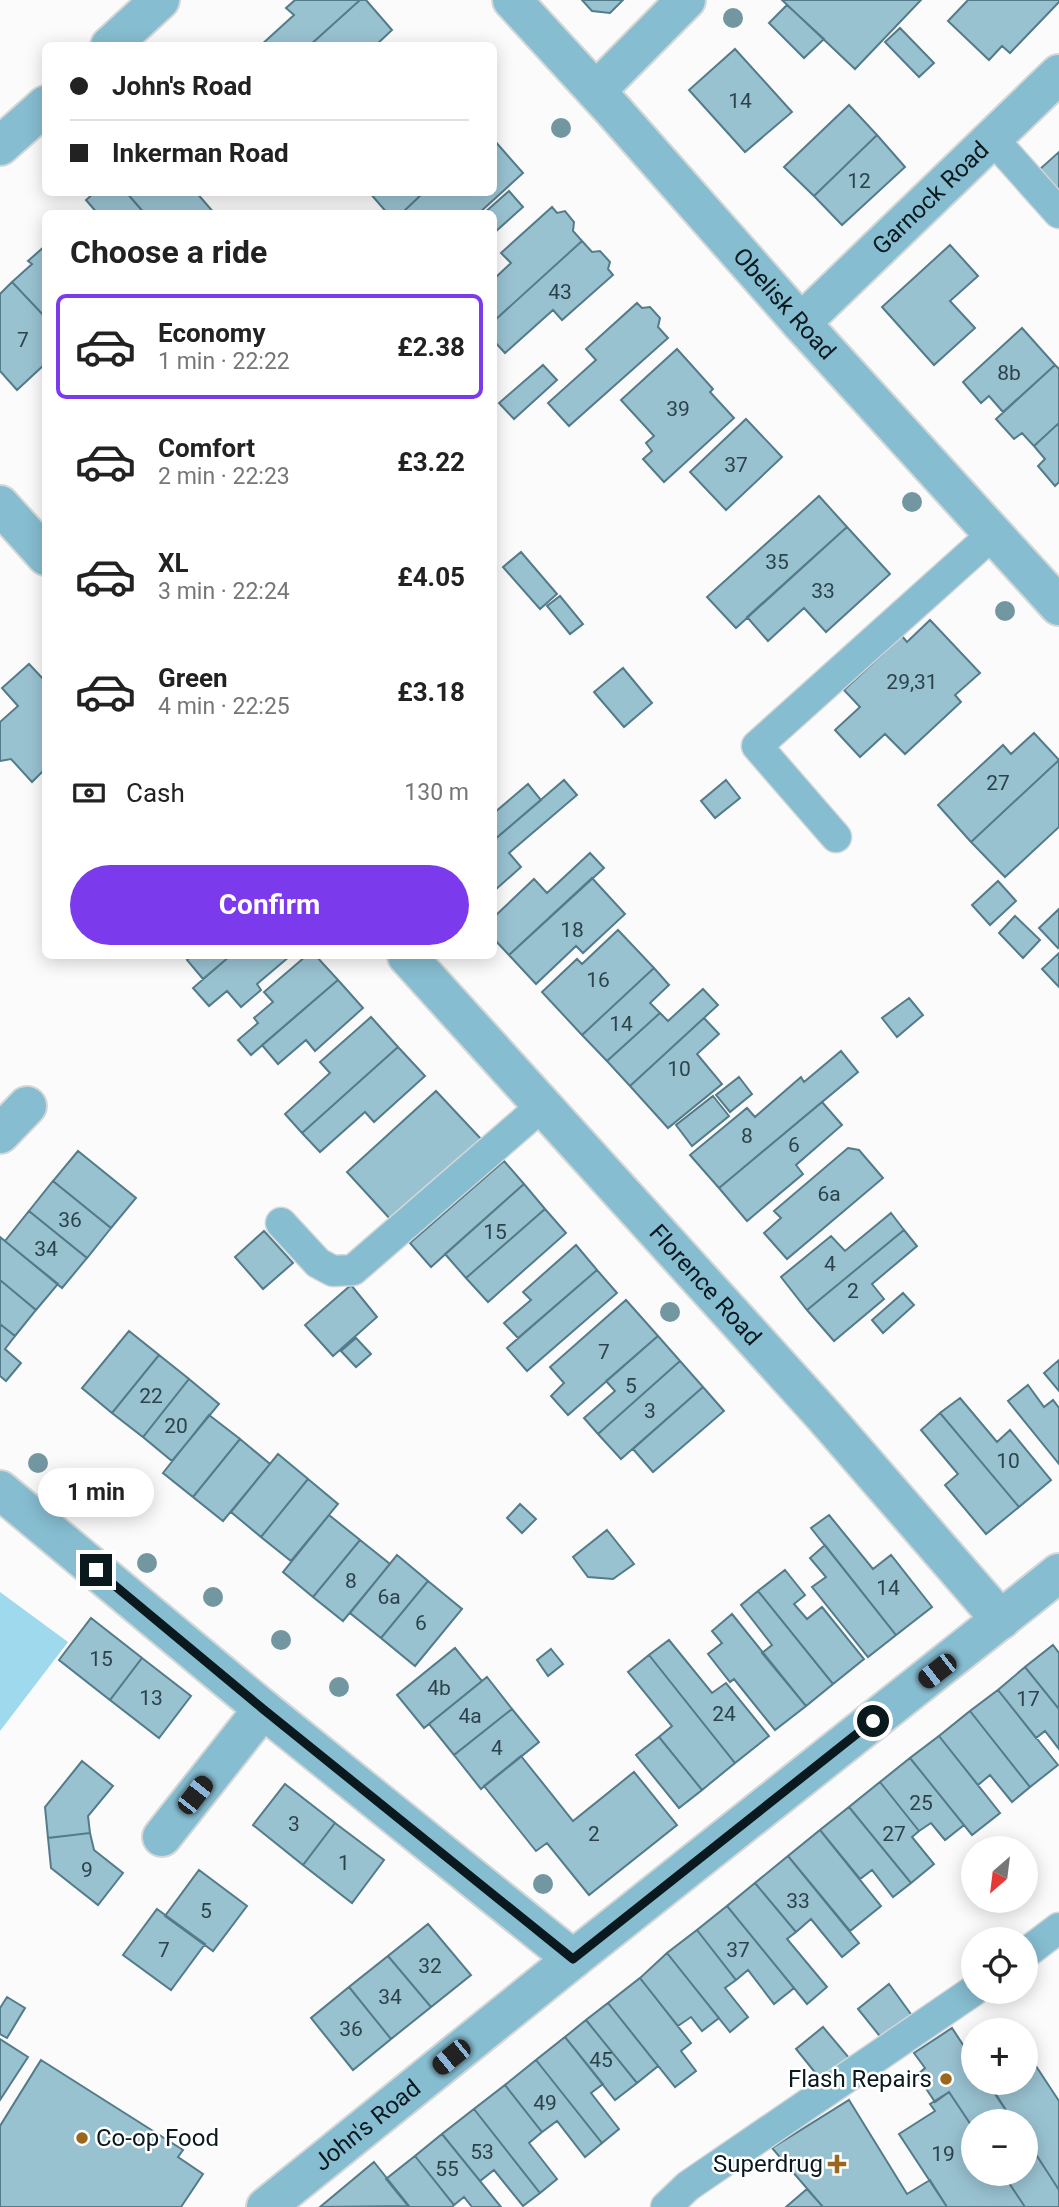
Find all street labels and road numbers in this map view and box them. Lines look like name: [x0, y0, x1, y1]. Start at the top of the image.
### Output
street label: Garnock Road: [867, 136, 994, 260]
street label: Obelisk Road: [727, 242, 841, 365]
street label: Florence Road: [643, 1219, 767, 1351]
street label: John's Road: [308, 2074, 426, 2177]

